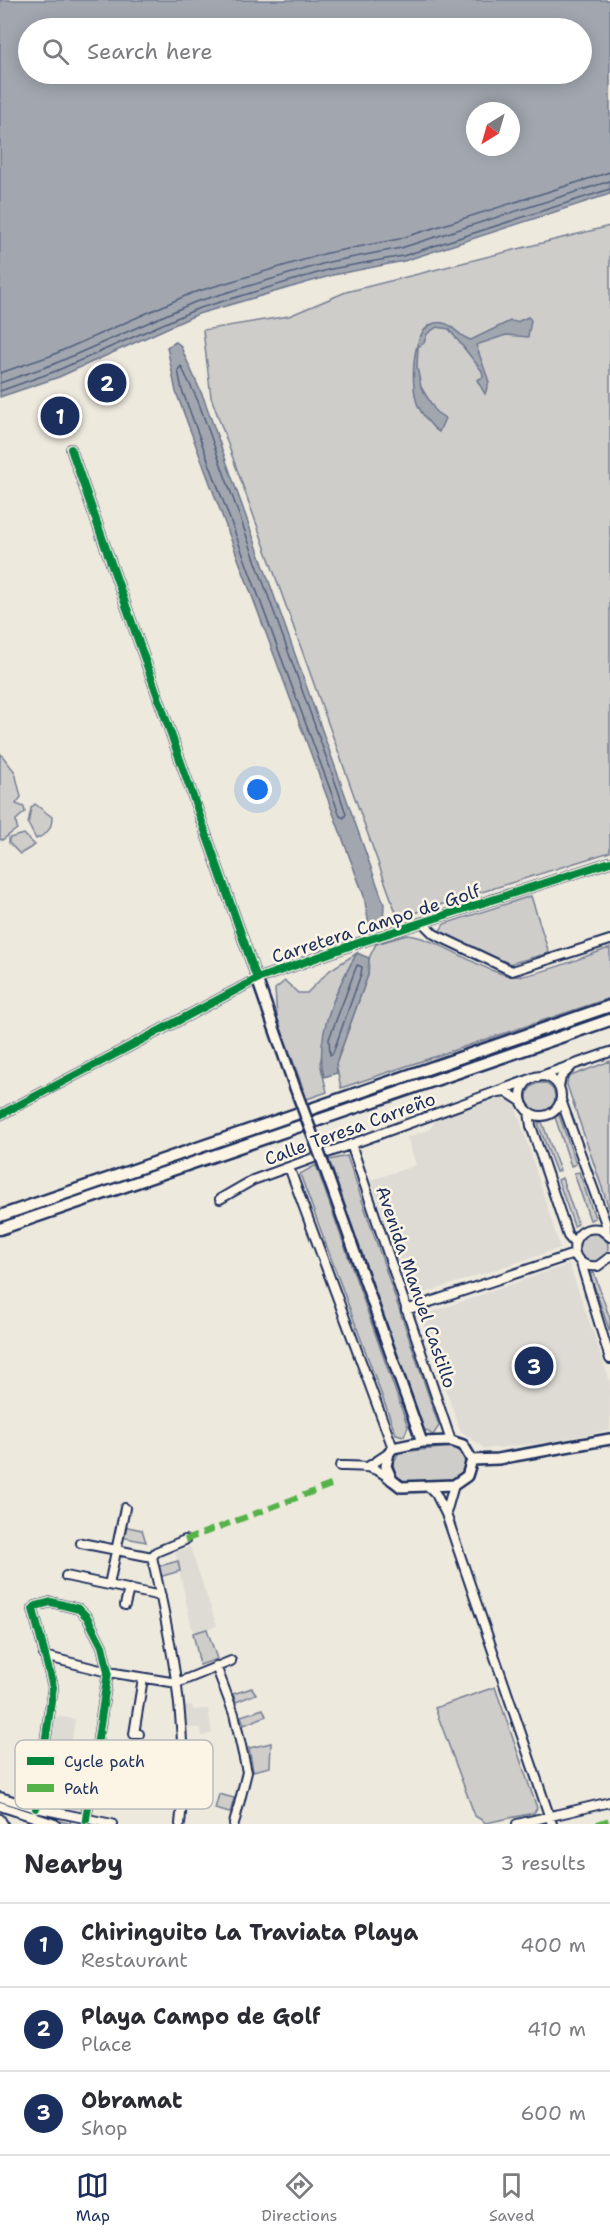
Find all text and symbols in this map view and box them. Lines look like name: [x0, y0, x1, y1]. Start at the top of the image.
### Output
search box: [18, 18, 592, 84]
icon: search: [39, 35, 72, 68]
text: Search here: [87, 37, 213, 66]
north arrow: [466, 102, 520, 156]
pin: 2: [88, 360, 126, 406]
pin: 1: [40, 394, 80, 438]
your location: [243, 775, 272, 804]
street label: Carretera Campo de Golf: [269, 879, 484, 969]
street label: Calle Teresa Carreño: [261, 1087, 439, 1171]
street label: Avenida Manuel Castillo: [370, 1183, 462, 1391]
pin: 3: [514, 1344, 554, 1388]
legend: [15, 1740, 213, 1809]
text: Cycle path: [64, 1751, 145, 1772]
text: Path: [64, 1778, 99, 1799]
text: Nearby: [24, 1846, 123, 1881]
text: 3 results: [500, 1850, 586, 1876]
text: Chiringuito La Traviata Playa: [81, 1918, 418, 1947]
text: 1: [39, 1932, 48, 1958]
text: 400 m: [520, 1932, 586, 1958]
text: Restaurant: [81, 1947, 188, 1973]
text: Playa Campo de Golf: [81, 2002, 321, 2031]
text: 2: [37, 2016, 51, 2042]
text: 410 m: [527, 2016, 586, 2042]
text: Place: [81, 2031, 132, 2057]
text: Obramat: [81, 2086, 182, 2115]
text: 3: [37, 2100, 51, 2126]
text: 600 m: [521, 2100, 586, 2126]
text: Shop: [81, 2115, 128, 2141]
tab: Map: [76, 2169, 110, 2226]
tab: Directions: [261, 2169, 338, 2226]
tab: Saved: [489, 2169, 534, 2226]

